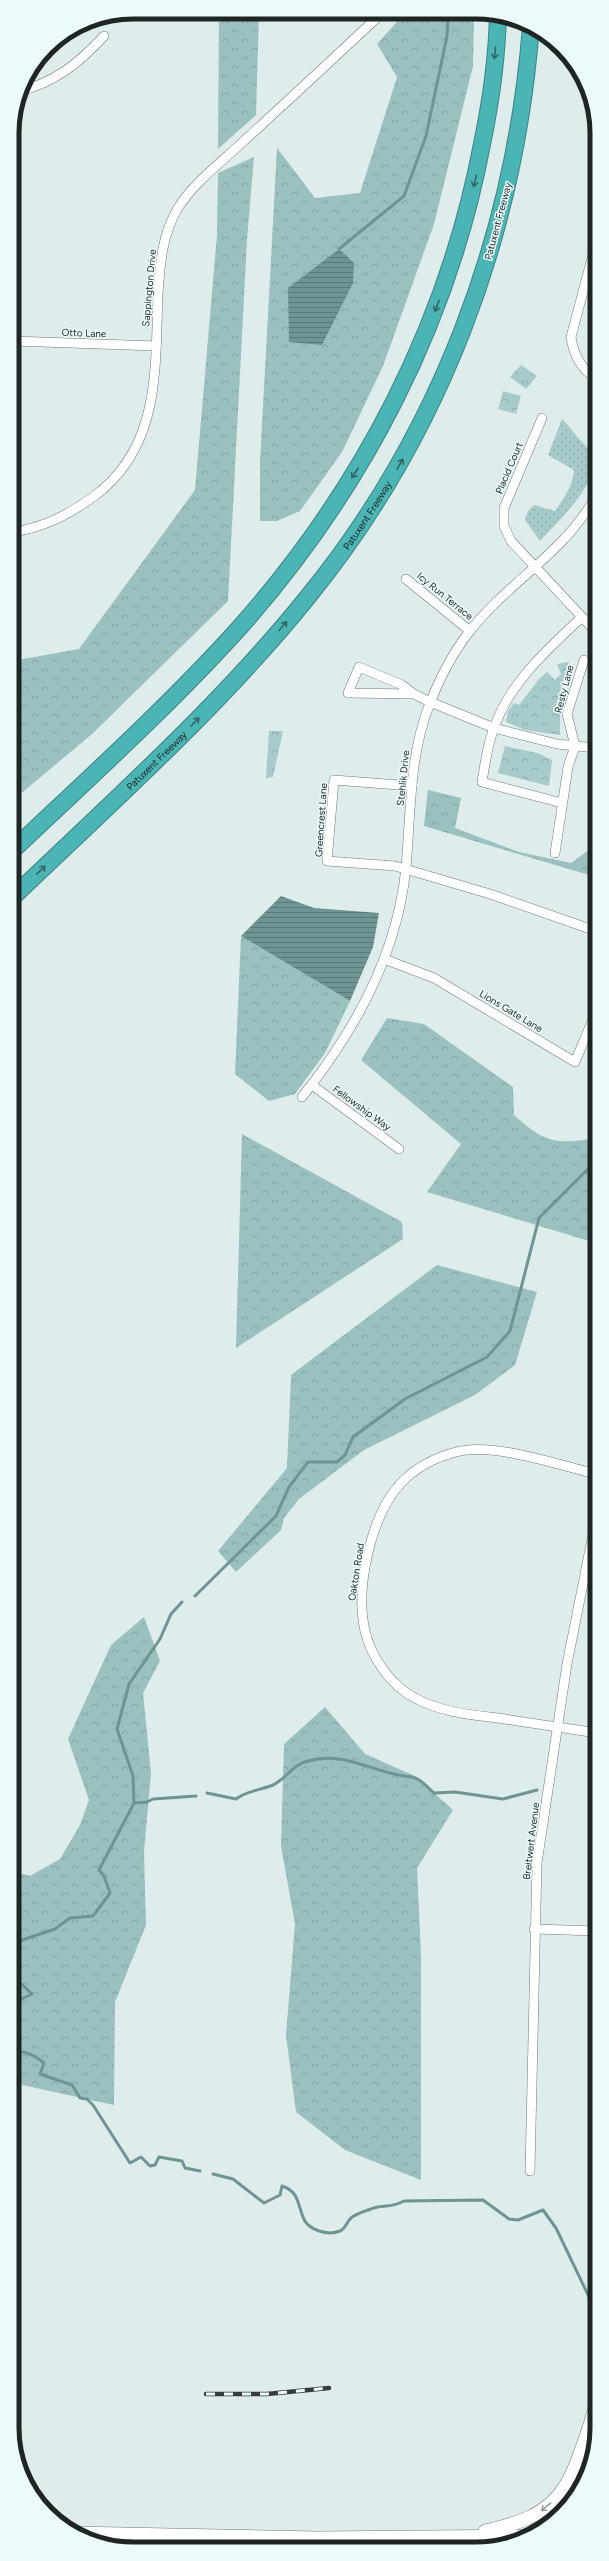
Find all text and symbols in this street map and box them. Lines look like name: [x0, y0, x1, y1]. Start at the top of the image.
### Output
one-way arrow: [492, 46, 499, 59]
one-way arrow: [470, 175, 478, 188]
street label: Patuxent Freeway: [481, 180, 515, 261]
street label: Sappington Drive: [139, 248, 159, 327]
one-way arrow: [433, 299, 440, 312]
street label: Otto Lane: [61, 326, 107, 340]
street label: Placid Court: [492, 440, 526, 496]
one-way arrow: [396, 458, 404, 470]
one-way arrow: [351, 467, 360, 478]
street label: Patuxent Freeway: [340, 478, 395, 552]
street label: Icy Run Terrace: [414, 569, 476, 623]
one-way arrow: [279, 621, 288, 632]
street label: Resty Lane: [551, 663, 577, 714]
one-way arrow: [190, 717, 200, 727]
street label: Patuxent Freeway: [123, 727, 190, 793]
street label: Stehlik Drive: [394, 749, 412, 806]
street label: Greencrest Lane: [312, 782, 330, 857]
one-way arrow: [36, 865, 46, 875]
street label: Lions Gate Lane: [477, 987, 546, 1035]
street label: Fellowship Way: [330, 1082, 394, 1134]
street label: Oakton Road: [345, 1542, 367, 1602]
street label: Breitwert Avenue: [520, 1801, 542, 1880]
one-way arrow: [541, 2502, 551, 2511]

